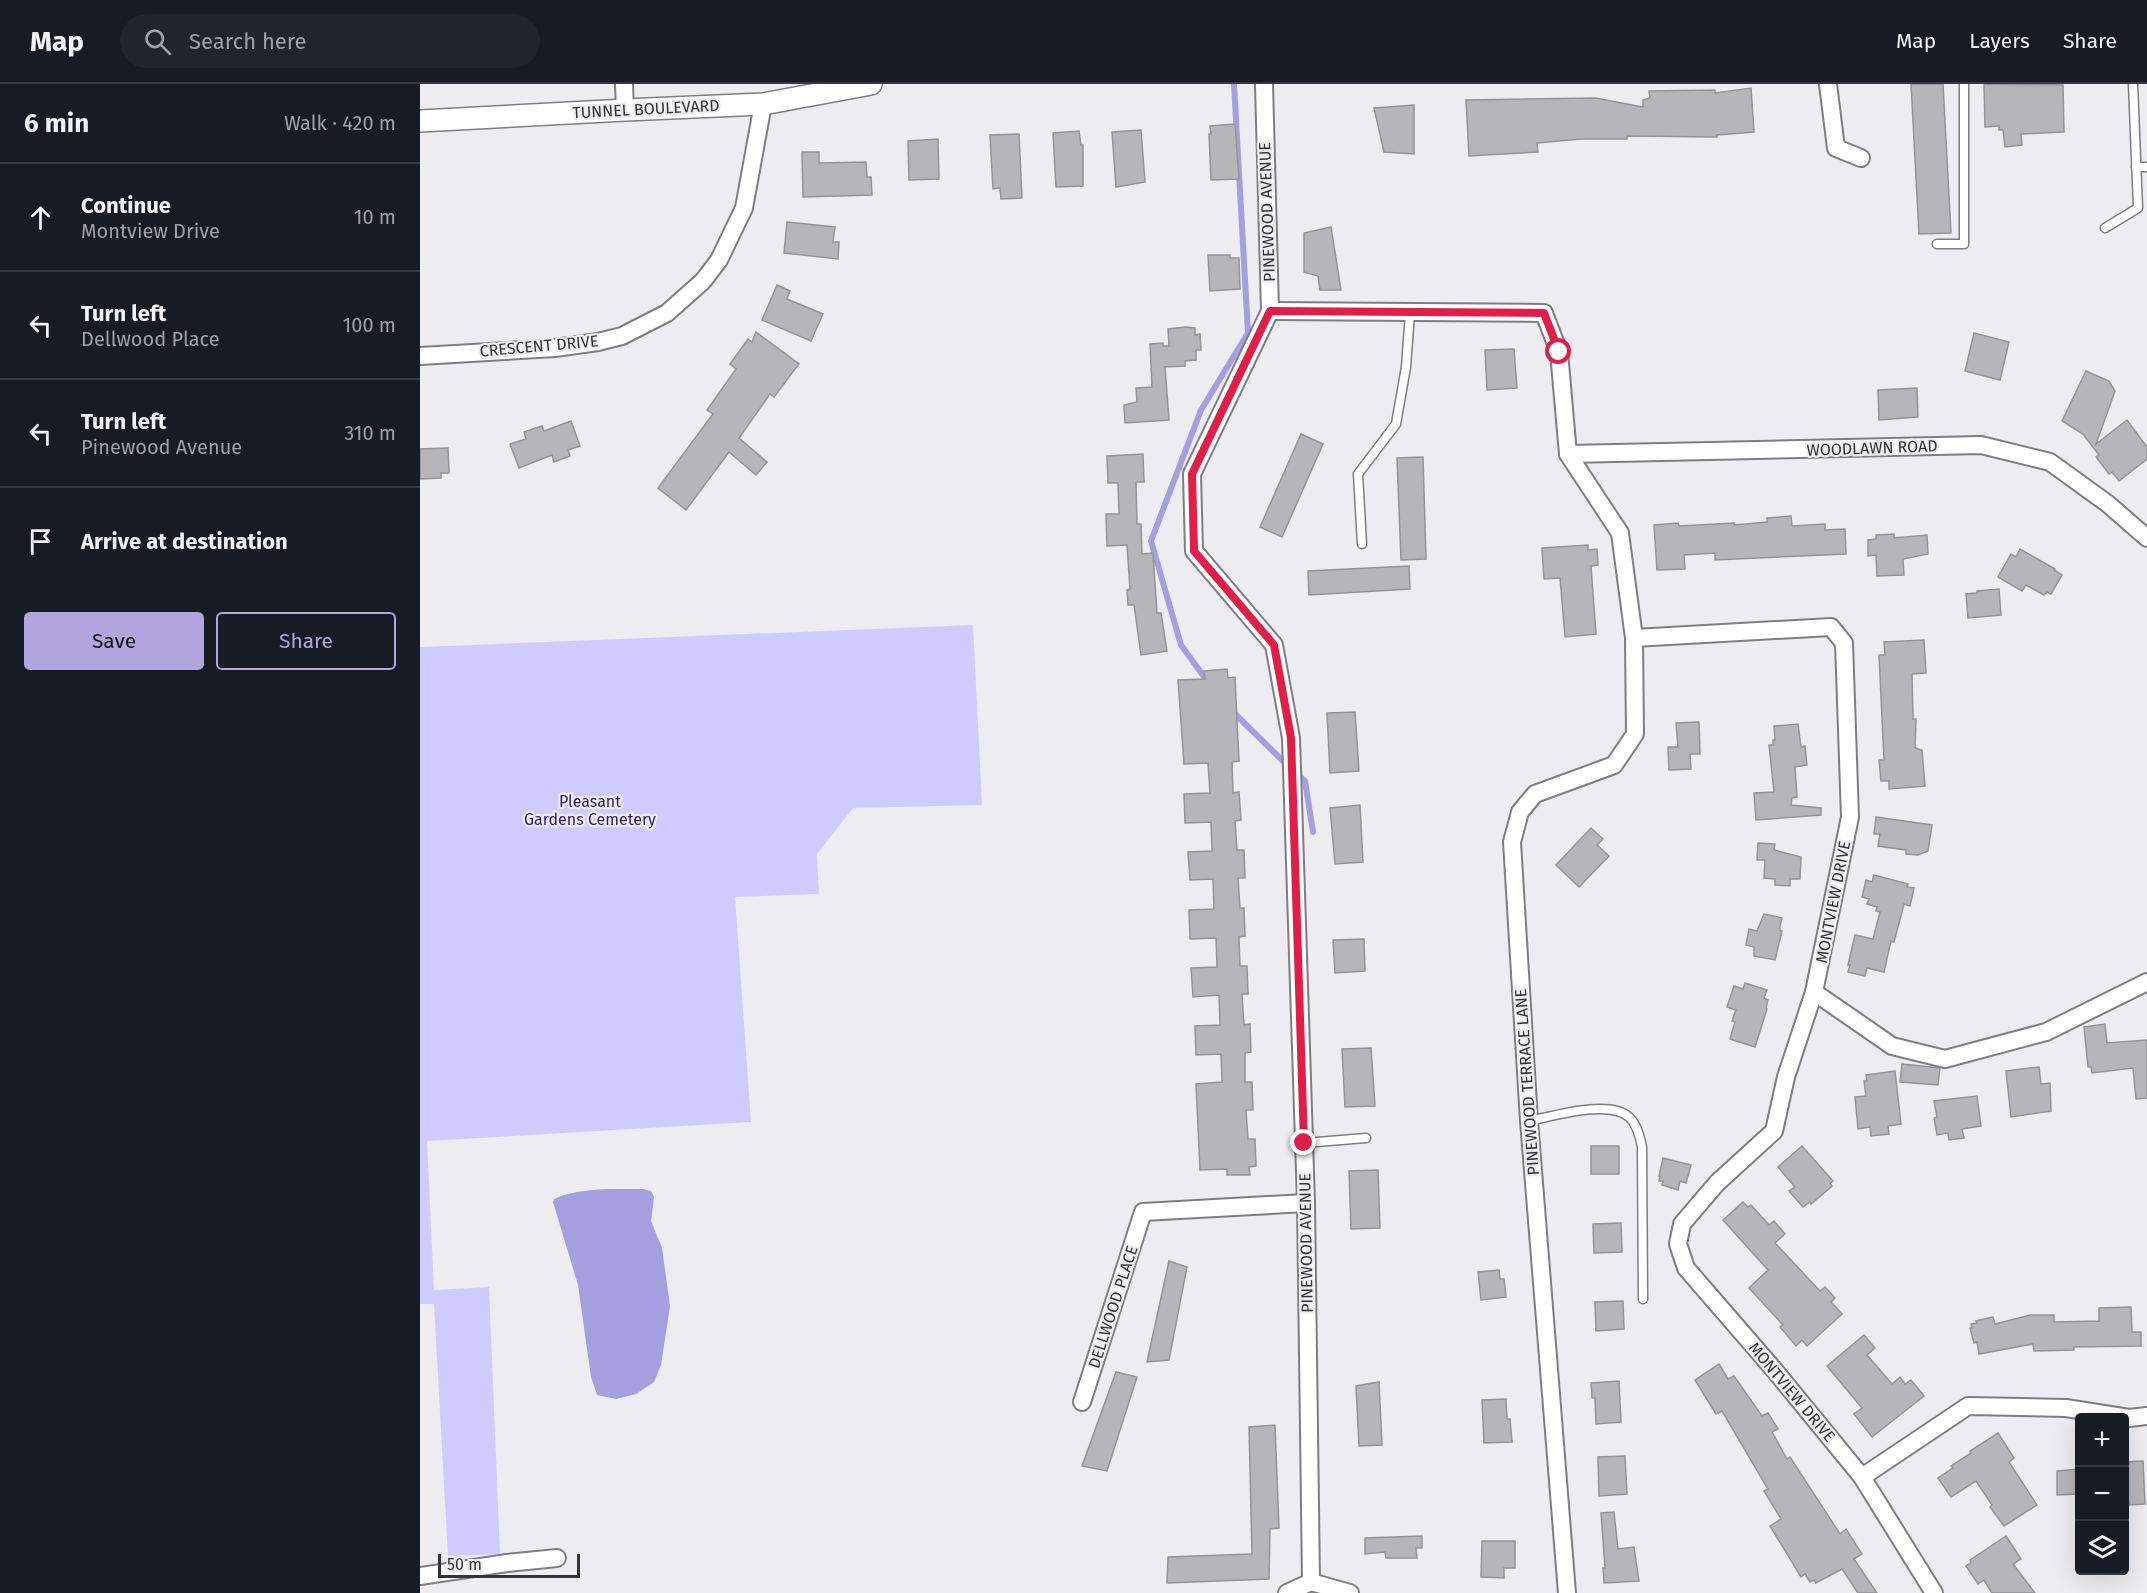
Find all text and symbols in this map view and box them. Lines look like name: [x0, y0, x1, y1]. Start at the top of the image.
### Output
search box: [120, 14, 540, 68]
text: Map: [30, 25, 84, 58]
icon: search: [141, 25, 174, 58]
text: Search here: [189, 28, 307, 55]
text: Map: [1896, 28, 1936, 54]
text: Layers: [1969, 28, 2030, 54]
text: Share: [2063, 28, 2117, 54]
street label: TUNNEL BOULEVARD: [572, 96, 720, 122]
text: 6 min: [24, 108, 89, 139]
text: Walk · 420 m: [284, 111, 396, 135]
street label: PINEWOOD AVENUE: [1255, 142, 1279, 282]
text: Continue: [81, 192, 171, 219]
icon: ahead: [24, 201, 57, 234]
text: 10 m: [354, 205, 396, 229]
text: Montview Drive: [81, 219, 220, 243]
text: Turn left: [81, 300, 166, 327]
icon: left: [24, 309, 57, 342]
text: 100 m: [343, 313, 396, 337]
text: Dellwood Place: [81, 327, 220, 351]
street label: CRESCENT DRIVE: [479, 331, 599, 361]
route start: [1545, 338, 1571, 364]
text: Turn left: [81, 408, 166, 435]
icon: left: [24, 417, 57, 450]
text: 310 m: [344, 421, 396, 445]
text: Pinewood Avenue: [81, 435, 242, 459]
street label: WOODLAWN ROAD: [1806, 436, 1938, 460]
icon: arrive: [24, 525, 57, 558]
text: Arrive at destination: [81, 528, 288, 555]
button: Save: [24, 612, 204, 670]
button: Share: [216, 612, 396, 670]
park label: Pleasant Gardens Cemetery: [524, 792, 656, 829]
street label: MONTVIEW DRIVE: [1812, 839, 1854, 965]
street label: PINEWOOD TERRACE LANE: [1511, 988, 1543, 1176]
route end: [1290, 1129, 1316, 1155]
street label: PINEWOOD AVENUE: [1295, 1173, 1317, 1313]
street label: DELLWOOD PLACE: [1084, 1243, 1142, 1371]
street label: MONTVIEW DRIVE: [1745, 1338, 1839, 1446]
map controls: [2075, 1413, 2129, 1575]
button: +: [2075, 1413, 2129, 1467]
button: −: [2075, 1467, 2129, 1521]
button: layers: [2075, 1521, 2129, 1575]
scale bar: [438, 1551, 580, 1578]
text: 50 m: [447, 1555, 482, 1574]

